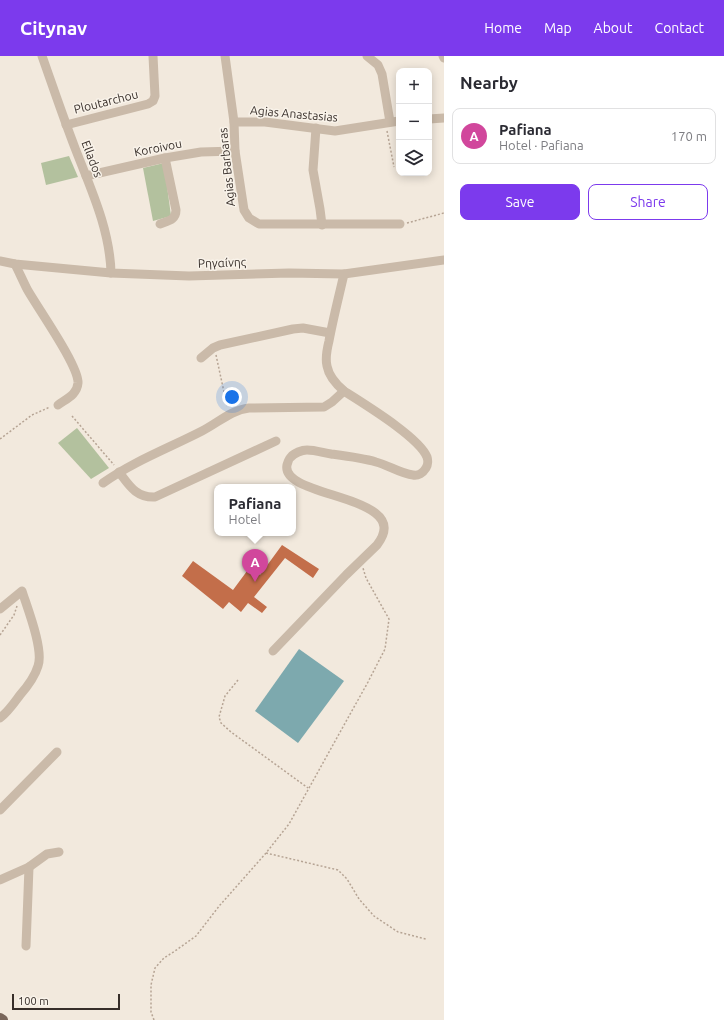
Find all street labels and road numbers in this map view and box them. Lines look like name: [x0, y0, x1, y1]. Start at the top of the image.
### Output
street label: Ploutarchou: [72, 87, 139, 116]
street label: Agias Anastasias: [250, 103, 339, 124]
street label: Agias Barbaras: [216, 127, 237, 207]
street label: Koroivou: [133, 137, 183, 159]
street label: Ellados: [80, 139, 105, 179]
street label: Ρηγαίνης: [198, 255, 247, 271]

